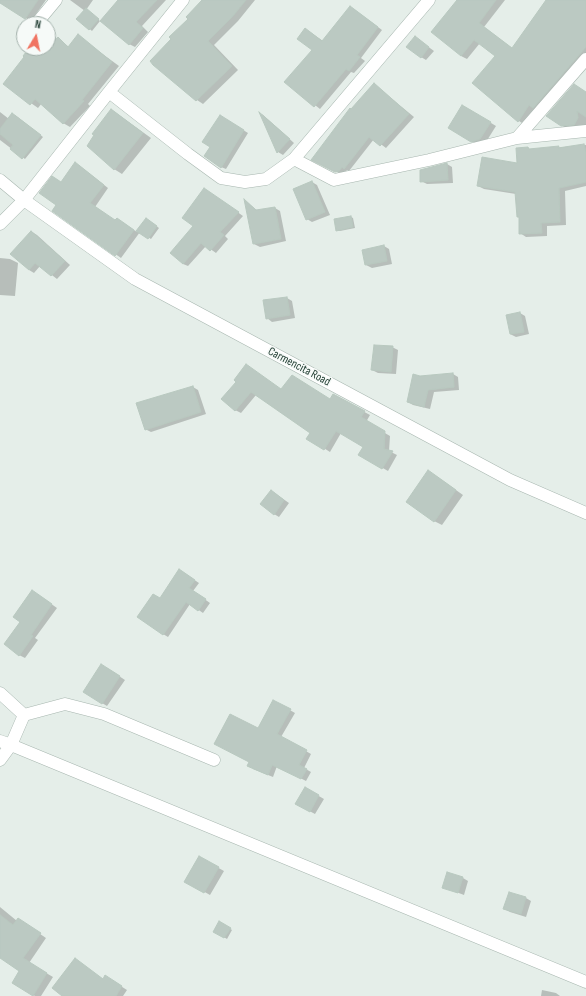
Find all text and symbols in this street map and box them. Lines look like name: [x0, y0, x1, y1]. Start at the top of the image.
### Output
north arrow: [16, 16, 56, 56]
text: N: [34, 18, 42, 32]
street label: Carmencita Road: [265, 345, 333, 389]

